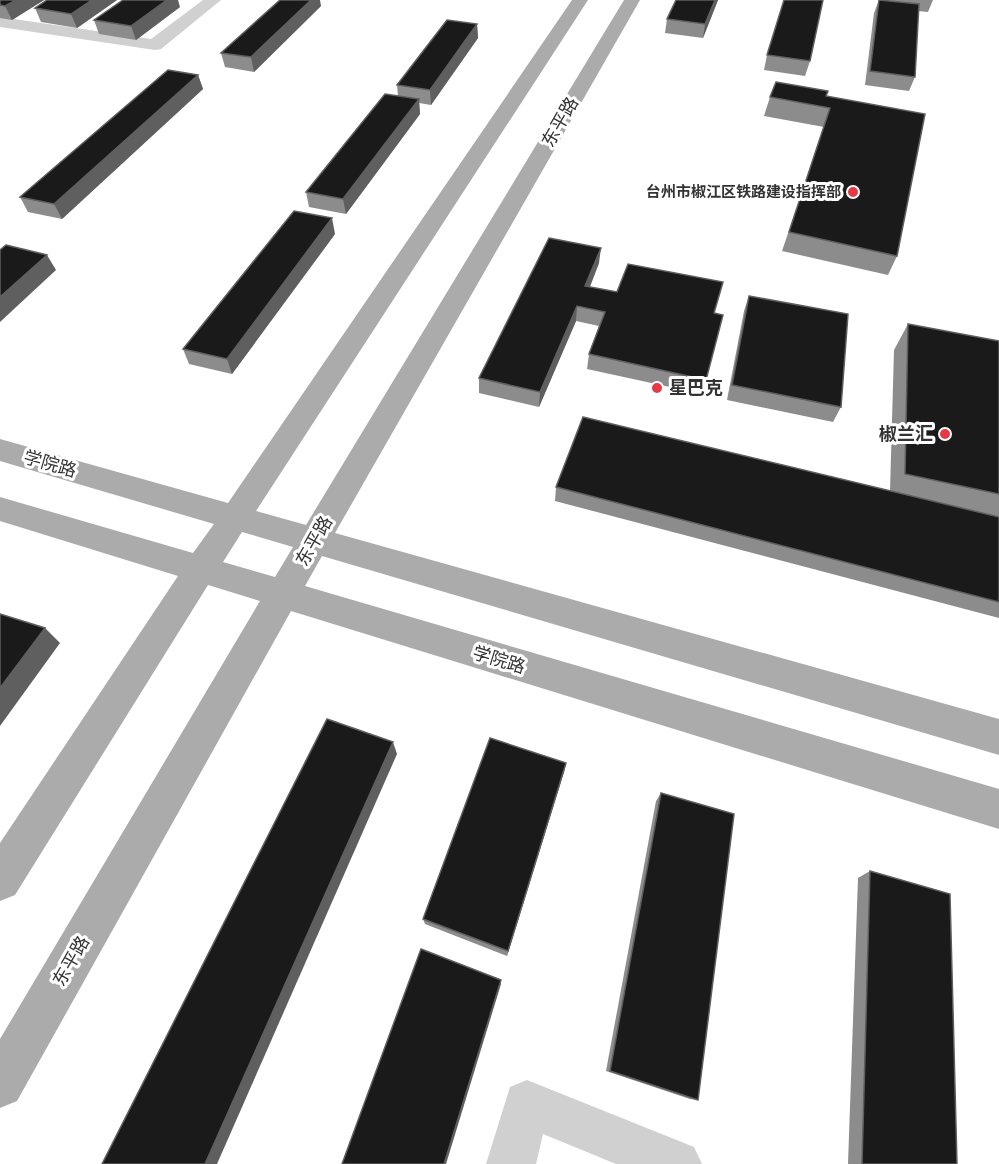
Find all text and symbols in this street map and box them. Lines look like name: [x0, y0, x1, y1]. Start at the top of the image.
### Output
street label: 东平路: [537, 93, 583, 151]
place label: 台州市椒江区铁路建设指挥部: [646, 183, 841, 201]
marker: 台州市椒江区铁路建设指挥部: [846, 185, 860, 199]
place label: 星巴克: [669, 377, 723, 399]
marker: 星巴克: [650, 381, 664, 395]
place label: 椒兰汇: [879, 423, 933, 445]
marker: 椒兰汇: [938, 427, 952, 441]
street label: 学院路: [21, 446, 79, 482]
street label: 东平路: [291, 512, 337, 570]
street label: 学院路: [470, 642, 528, 678]
street label: 东平路: [48, 932, 94, 990]

